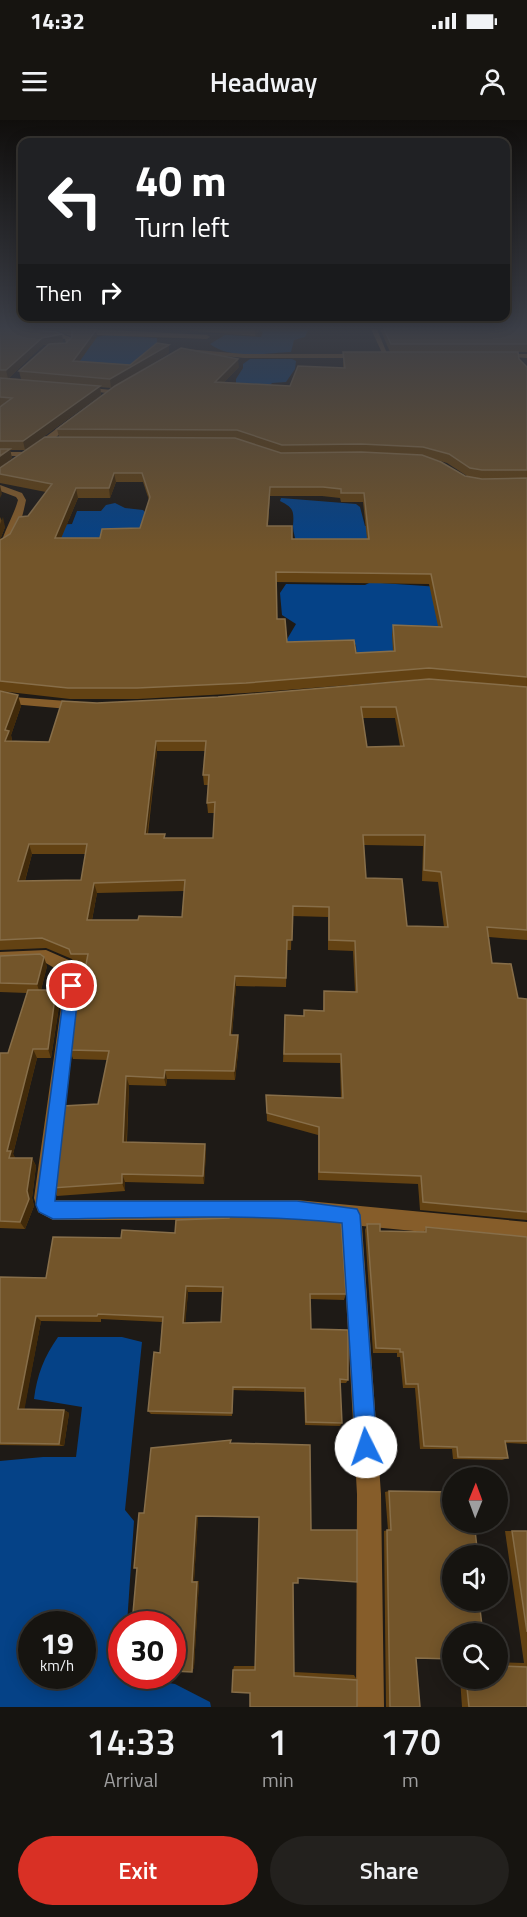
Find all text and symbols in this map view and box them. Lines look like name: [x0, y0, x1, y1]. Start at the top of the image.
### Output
text: 14:32: [30, 4, 85, 38]
text: Headway: [210, 61, 317, 102]
icon: menu: [18, 65, 51, 98]
icon: person: [476, 65, 509, 98]
text: 40 m: [135, 148, 227, 212]
icon: left: [36, 162, 114, 240]
text: Turn left: [135, 206, 229, 247]
text: Then: [36, 276, 82, 310]
icon: right: [94, 276, 127, 309]
pin: [46, 960, 97, 1011]
icon: arrive: [55, 969, 88, 1002]
position arrow: [334, 1415, 398, 1479]
north arrow: [442, 1467, 508, 1533]
map controls: [442, 1467, 508, 1689]
button: sound: [442, 1545, 508, 1611]
speed limit sign: 30: [108, 1611, 186, 1689]
text: 19: [40, 1620, 74, 1666]
button: search: [442, 1623, 508, 1689]
text: km/h: [40, 1654, 74, 1677]
text: 14:33: [86, 1714, 176, 1769]
text: 1: [268, 1714, 288, 1769]
text: 170: [380, 1714, 441, 1769]
text: Arrival: [104, 1764, 158, 1795]
text: min: [262, 1764, 294, 1795]
text: m: [402, 1764, 419, 1795]
button: Exit: [18, 1836, 258, 1905]
button: Share: [270, 1836, 509, 1905]

